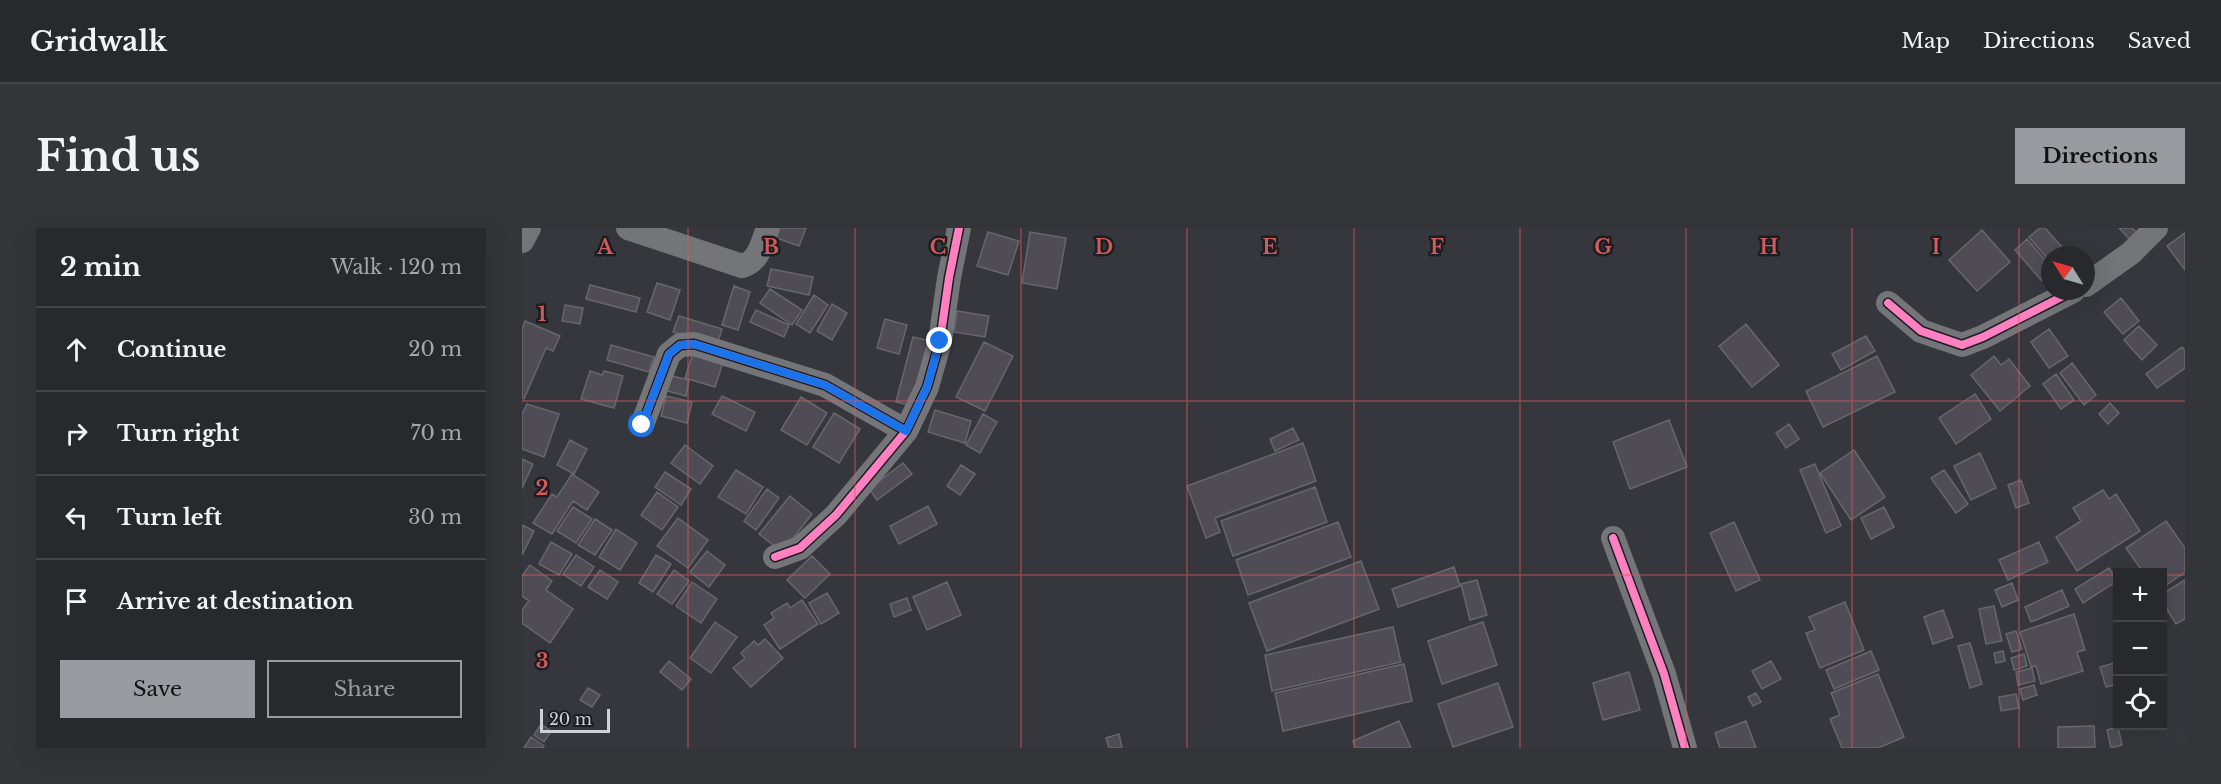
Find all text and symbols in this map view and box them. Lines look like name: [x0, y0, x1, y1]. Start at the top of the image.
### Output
text: Gridwalk: [30, 24, 167, 59]
text: Map: [1901, 28, 1950, 54]
text: Directions: [1983, 28, 2095, 54]
text: Saved: [2128, 28, 2191, 54]
button: Directions: [2015, 128, 2185, 184]
text: Find us: [36, 130, 200, 182]
text: A: [596, 235, 614, 259]
text: B: [763, 235, 779, 259]
text: C: [930, 235, 946, 259]
text: D: [1095, 235, 1113, 259]
text: E: [1262, 235, 1278, 259]
text: F: [1430, 235, 1444, 259]
text: G: [1594, 235, 1612, 259]
text: H: [1760, 235, 1779, 259]
text: I: [1932, 235, 1940, 259]
north arrow: [2041, 246, 2095, 300]
text: 2 min: [60, 251, 141, 283]
text: Walk · 120 m: [331, 255, 462, 279]
text: 1: [538, 302, 547, 326]
route end: [926, 327, 952, 353]
icon: ahead: [60, 333, 93, 366]
text: Continue: [117, 336, 226, 363]
text: 20 m: [408, 337, 462, 361]
route start: [628, 411, 654, 437]
icon: right: [60, 417, 93, 450]
text: Turn right: [117, 420, 239, 447]
text: 70 m: [410, 421, 462, 445]
text: 2: [535, 476, 549, 500]
icon: left: [60, 501, 93, 534]
text: Turn left: [117, 504, 222, 531]
text: 30 m: [408, 505, 462, 529]
map controls: [2113, 568, 2167, 730]
button: +: [2113, 568, 2167, 622]
icon: arrive: [60, 585, 93, 618]
text: Arrive at destination: [117, 588, 354, 615]
button: −: [2113, 622, 2167, 676]
text: 3: [536, 649, 548, 673]
button: Save: [60, 660, 255, 718]
button: Share: [267, 660, 462, 718]
button: locate: [2113, 676, 2167, 730]
scale bar: [540, 706, 610, 733]
text: 20 m: [549, 709, 592, 729]

